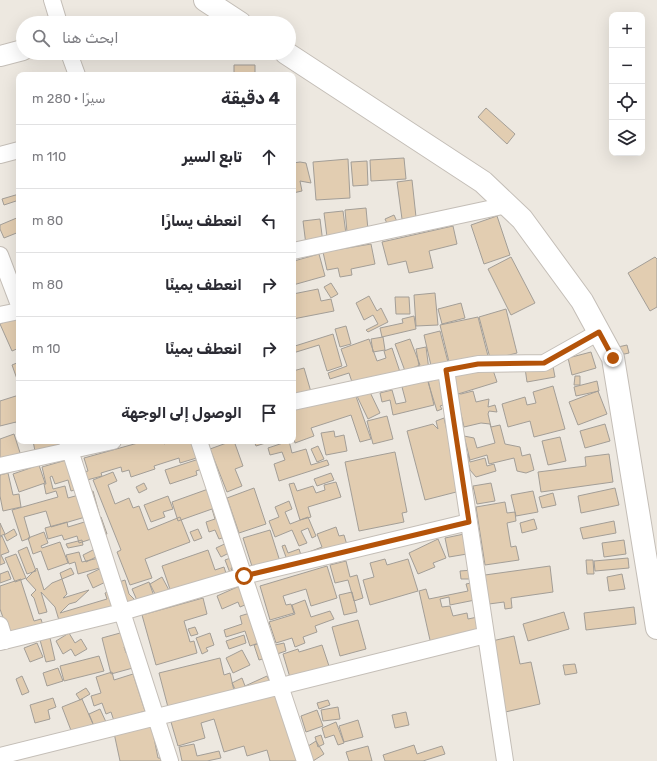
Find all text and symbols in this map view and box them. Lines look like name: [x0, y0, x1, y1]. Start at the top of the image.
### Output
map controls: [609, 12, 645, 156]
button: +: [609, 12, 645, 48]
search box: [16, 16, 296, 60]
icon: search: [30, 27, 52, 49]
text: ابحث هنا: [62, 29, 119, 47]
button: −: [609, 48, 645, 84]
button: locate: [609, 84, 645, 120]
text: 4 دقيقة: [221, 88, 280, 108]
text: سيرًا · 280 m: [32, 91, 106, 106]
button: layers: [609, 120, 645, 156]
icon: ahead: [258, 146, 280, 168]
text: تابع السير: [182, 148, 242, 166]
text: 110 m: [32, 149, 66, 164]
icon: left: [258, 210, 280, 232]
text: انعطف يسارًا: [161, 212, 242, 230]
text: 80 m: [32, 213, 63, 228]
icon: right: [258, 274, 280, 296]
text: انعطف يمينًا: [165, 276, 242, 294]
text: 80 m: [32, 277, 63, 292]
icon: right: [258, 338, 280, 360]
text: انعطف يمينًا: [165, 340, 242, 358]
text: 10 m: [32, 341, 61, 356]
route end: [604, 349, 622, 367]
icon: arrive: [258, 402, 280, 424]
text: الوصول إلى الوجهة: [121, 404, 242, 422]
route start: [235, 567, 253, 585]

